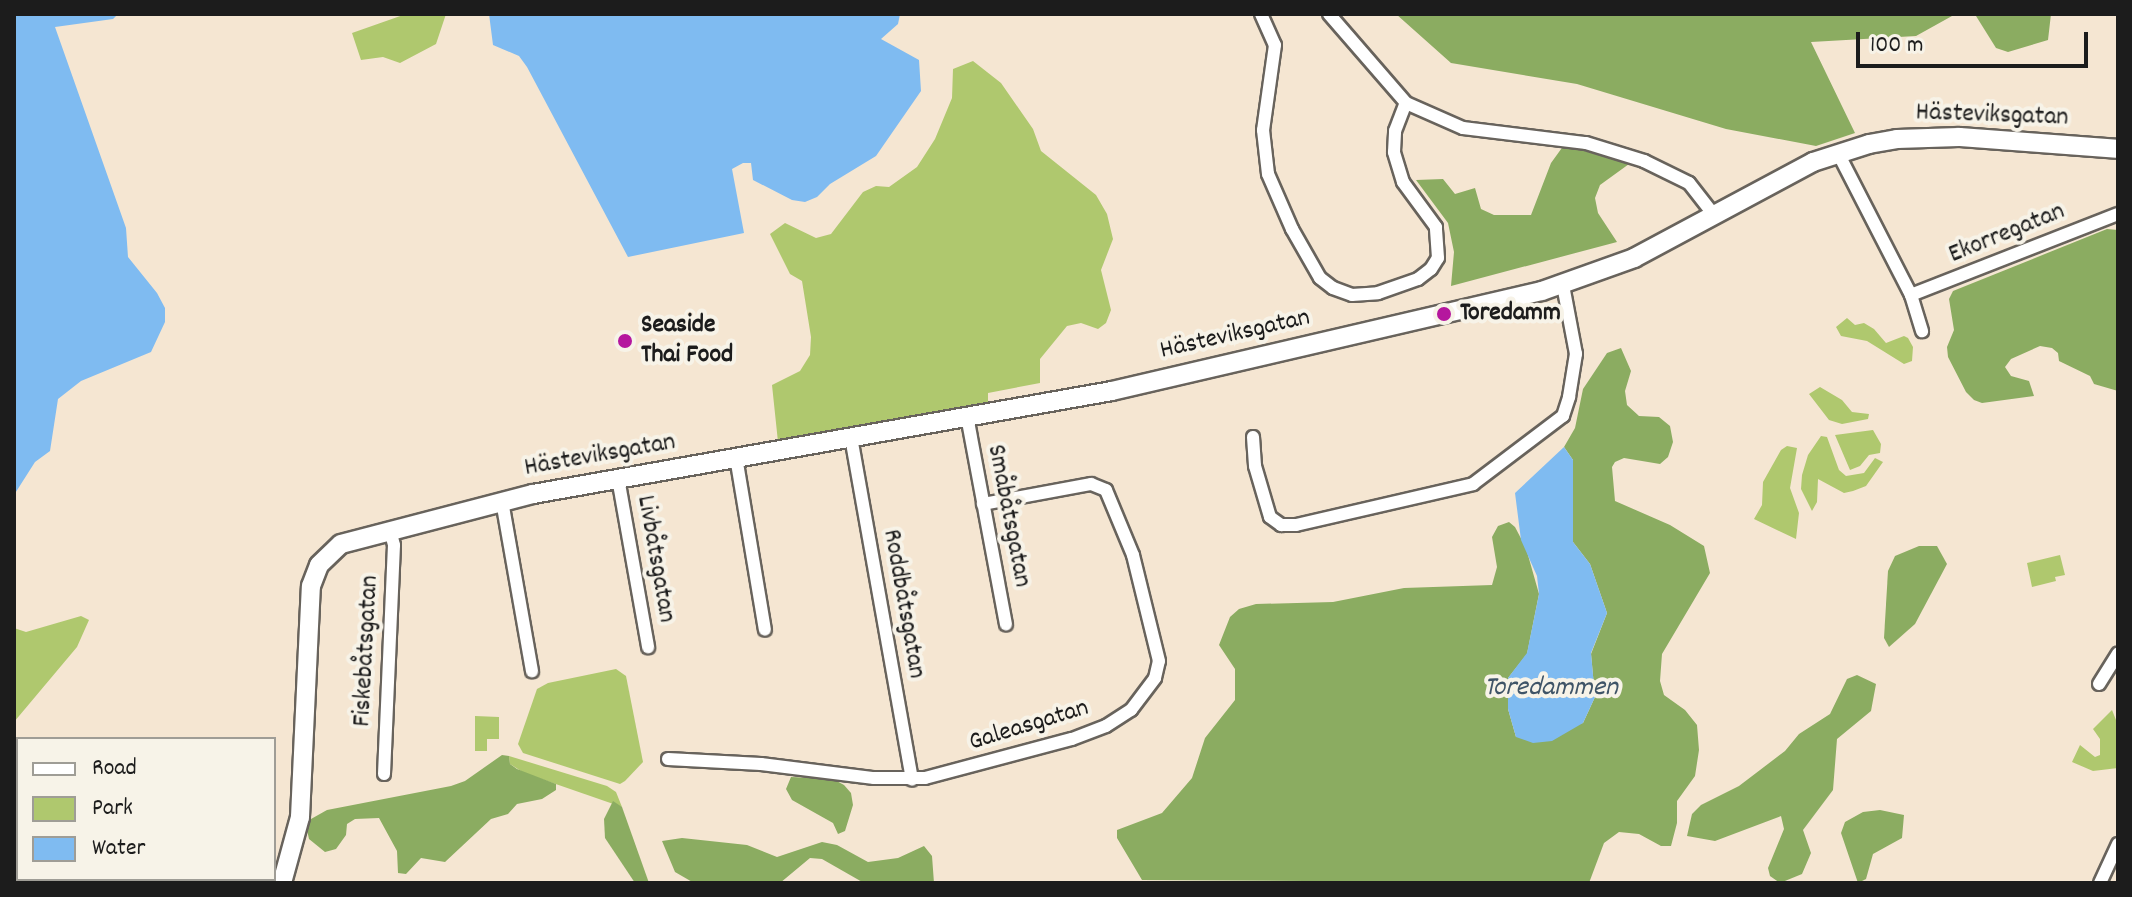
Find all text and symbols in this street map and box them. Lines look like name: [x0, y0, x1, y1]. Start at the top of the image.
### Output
scale bar: [1860, 16, 2092, 66]
text: 100 m: [1870, 29, 1923, 63]
street label: Hästeviksgatan: [1915, 98, 2069, 134]
street label: Ekorregatan: [1945, 197, 2069, 271]
place label: Toredamm: [1460, 298, 1561, 330]
street label: Hästeviksgatan: [1157, 303, 1313, 367]
marker: Toredamm: [1435, 305, 1453, 323]
place label: Seaside Thai Food: [641, 310, 733, 372]
marker: Seaside Thai Food: [616, 332, 634, 350]
street label: Hästeviksgatan: [522, 427, 678, 485]
street label: Småbåtsgatan: [979, 442, 1037, 590]
street label: Livbåtsgatan: [628, 493, 682, 625]
street label: Roddbåtsgatan: [875, 527, 931, 681]
street label: Fiskebåtsgatan: [347, 575, 387, 727]
water label: Toredammen: [1484, 672, 1618, 706]
street label: Galeasgatan: [965, 693, 1093, 759]
legend: [16, 737, 276, 881]
text: Road: [92, 752, 137, 786]
text: Park: [92, 792, 133, 826]
text: Water: [92, 832, 145, 866]

